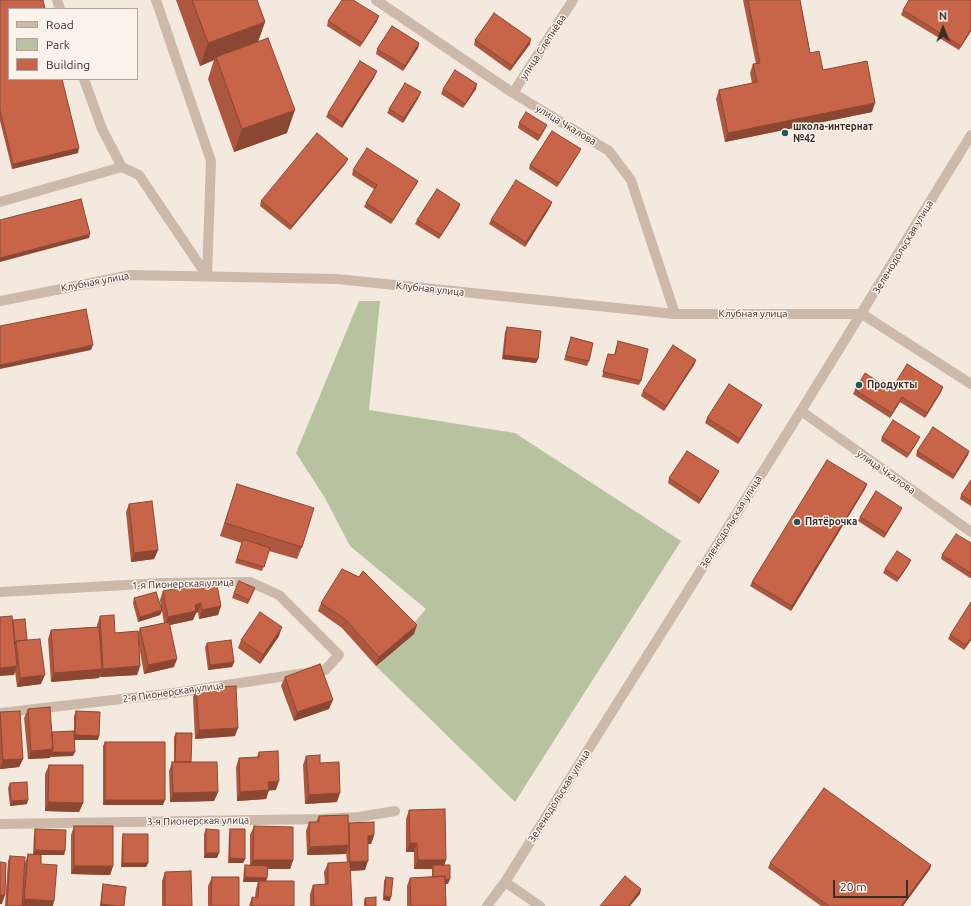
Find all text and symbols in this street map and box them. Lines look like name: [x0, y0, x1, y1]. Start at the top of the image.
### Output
legend: [8, 8, 138, 80]
north arrow: [923, 8, 963, 48]
text: N: [939, 10, 947, 22]
street label: улица Слепнёва: [518, 12, 568, 82]
text: Road: [46, 18, 74, 31]
text: Park: [46, 38, 70, 51]
text: Building: [46, 58, 90, 71]
street label: улица Чкалова: [534, 102, 598, 148]
place label: школа-интернат №42: [793, 121, 873, 144]
marker: школа-интернат №42: [780, 128, 790, 138]
street label: Зеленодольская улица: [870, 198, 936, 296]
street label: Клубная улица: [60, 270, 130, 294]
street label: Клубная улица: [395, 279, 465, 299]
street label: Клубная улица: [719, 308, 787, 320]
place label: Продукты: [867, 379, 917, 391]
marker: Продукты: [854, 380, 864, 390]
street label: улица Чкалова: [855, 447, 917, 497]
street label: Зеленодольская улица: [698, 473, 764, 571]
place label: Пятёрочка: [805, 516, 857, 528]
marker: Пятёрочка: [792, 517, 802, 527]
street label: 1-я Пионерская улица: [132, 576, 234, 592]
street label: 2-я Пионерская улица: [122, 679, 224, 705]
street label: Зеленодольская улица: [526, 747, 592, 845]
street label: 3-я Пионерская улица: [147, 814, 249, 828]
scale bar: [835, 872, 910, 898]
text: 20 m: [840, 880, 867, 893]

